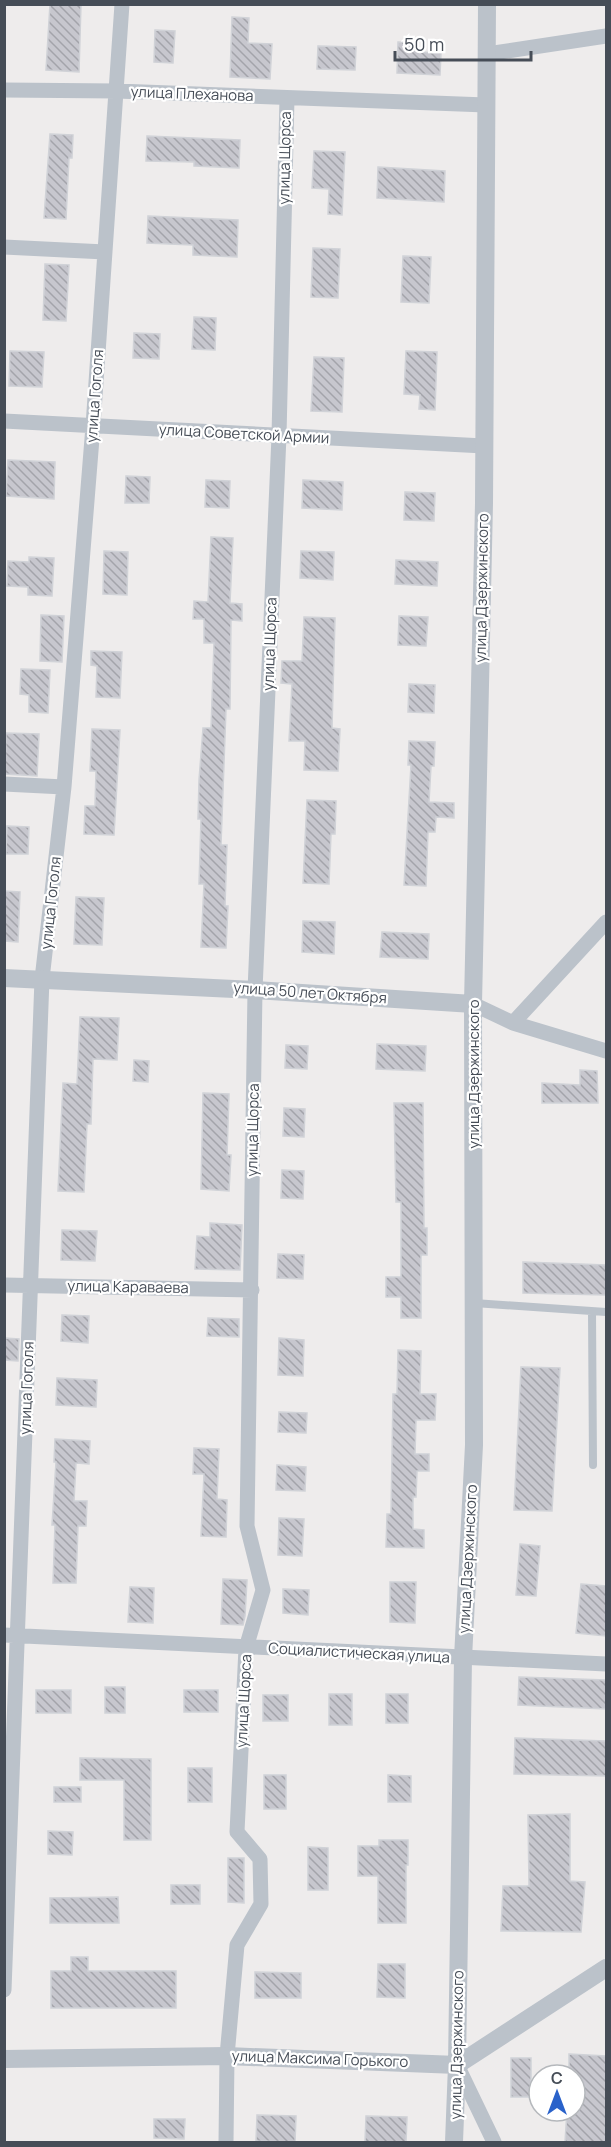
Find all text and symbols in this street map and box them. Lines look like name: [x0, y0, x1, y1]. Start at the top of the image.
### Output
scale bar: [395, 24, 532, 62]
text: 50 m: [404, 32, 444, 56]
street label: улица Плеханова: [130, 81, 254, 106]
street label: улица Щорса: [273, 111, 296, 205]
street label: улица Гоголя: [81, 349, 108, 443]
street label: улица Советской Армии: [158, 419, 330, 448]
street label: улица Дзержинского: [470, 513, 493, 663]
street label: улица Щорса: [257, 597, 282, 691]
street label: улица Гоголя: [35, 855, 66, 951]
street label: улица 50 лет Октября: [233, 977, 388, 1008]
street label: улица Дзержинского: [463, 999, 484, 1149]
street label: улица Щорса: [241, 1083, 264, 1177]
street label: улица Караваева: [67, 1275, 189, 1298]
street label: улица Гоголя: [14, 1341, 39, 1435]
street label: улица Дзержинского: [453, 1484, 482, 1634]
street label: Социалистическая улица: [268, 1637, 450, 1668]
street label: улица Щорса: [231, 1654, 256, 1748]
street label: улица Дзержинского: [445, 1970, 468, 2120]
street label: улица Максима Горького: [231, 2045, 409, 2072]
north arrow: [527, 2063, 587, 2123]
text: С: [551, 2067, 563, 2089]

